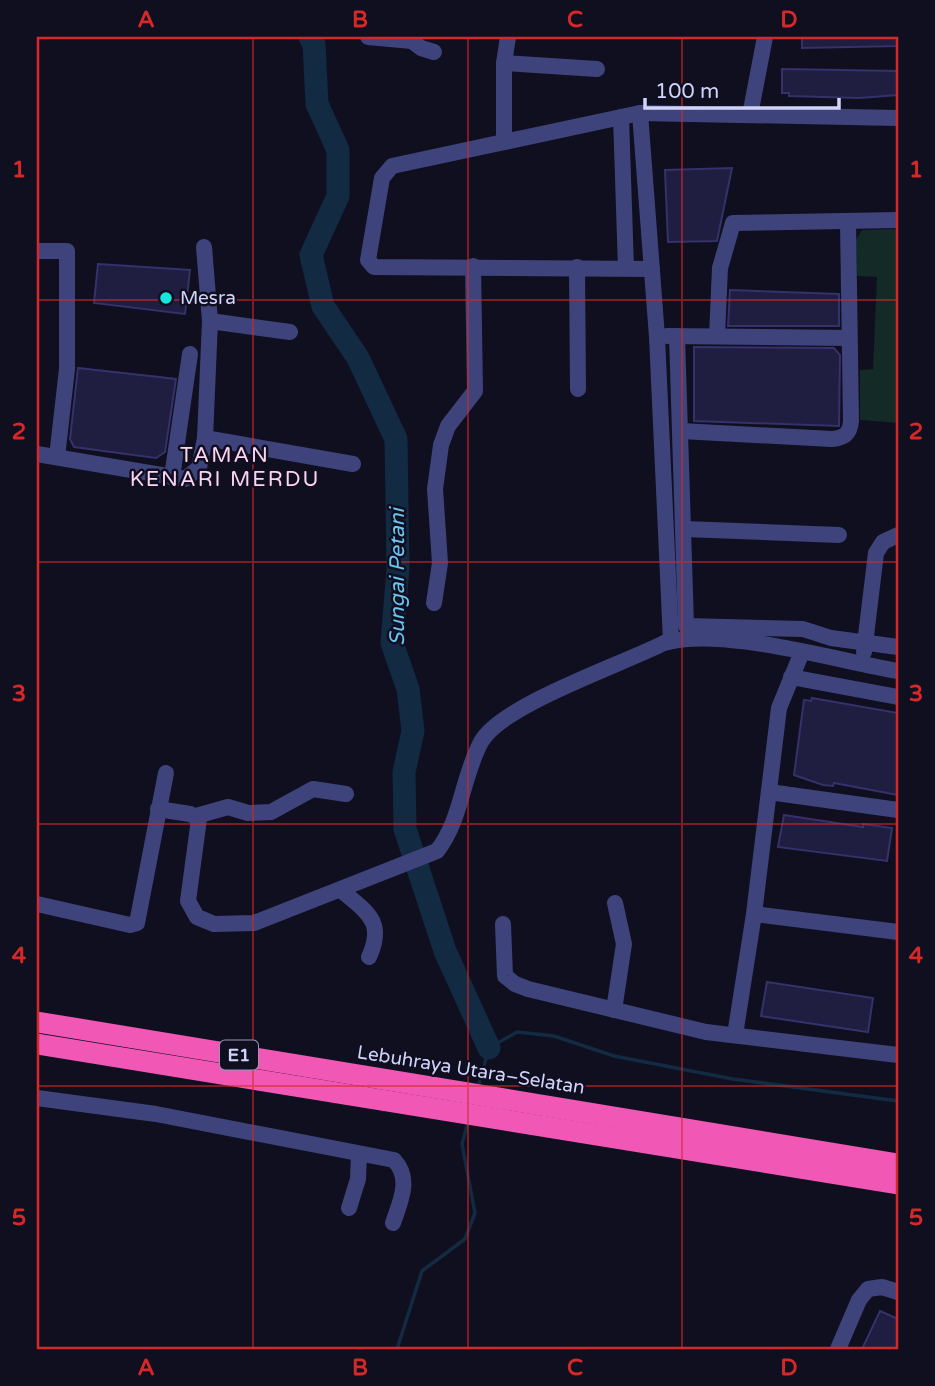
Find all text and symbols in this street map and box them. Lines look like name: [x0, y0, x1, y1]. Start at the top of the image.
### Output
text: A: [137, 6, 155, 34]
text: B: [352, 6, 368, 34]
text: C: [567, 6, 583, 34]
text: D: [780, 6, 798, 34]
scale bar: [645, 66, 839, 110]
text: 100 m: [655, 79, 719, 104]
text: 1: [12, 156, 26, 184]
text: 1: [909, 156, 923, 184]
place label: Mesra: [180, 287, 236, 309]
marker: Mesra: [158, 290, 174, 306]
text: 2: [12, 418, 26, 446]
text: 2: [909, 418, 923, 446]
district label: TAMAN KENARI MERDU: [130, 443, 320, 492]
water label: Sungai Petani: [385, 505, 410, 646]
text: 3: [12, 680, 26, 708]
text: 3: [909, 680, 923, 708]
text: 4: [12, 942, 27, 970]
text: 4: [909, 942, 924, 970]
road number: E1: [220, 1040, 258, 1070]
street label: Lebuhraya Utara–Selatan: [356, 1041, 586, 1099]
text: 5: [12, 1204, 26, 1232]
text: 5: [909, 1204, 923, 1232]
text: A: [137, 1354, 155, 1382]
text: B: [352, 1354, 368, 1382]
text: C: [567, 1354, 583, 1382]
text: D: [780, 1354, 798, 1382]

